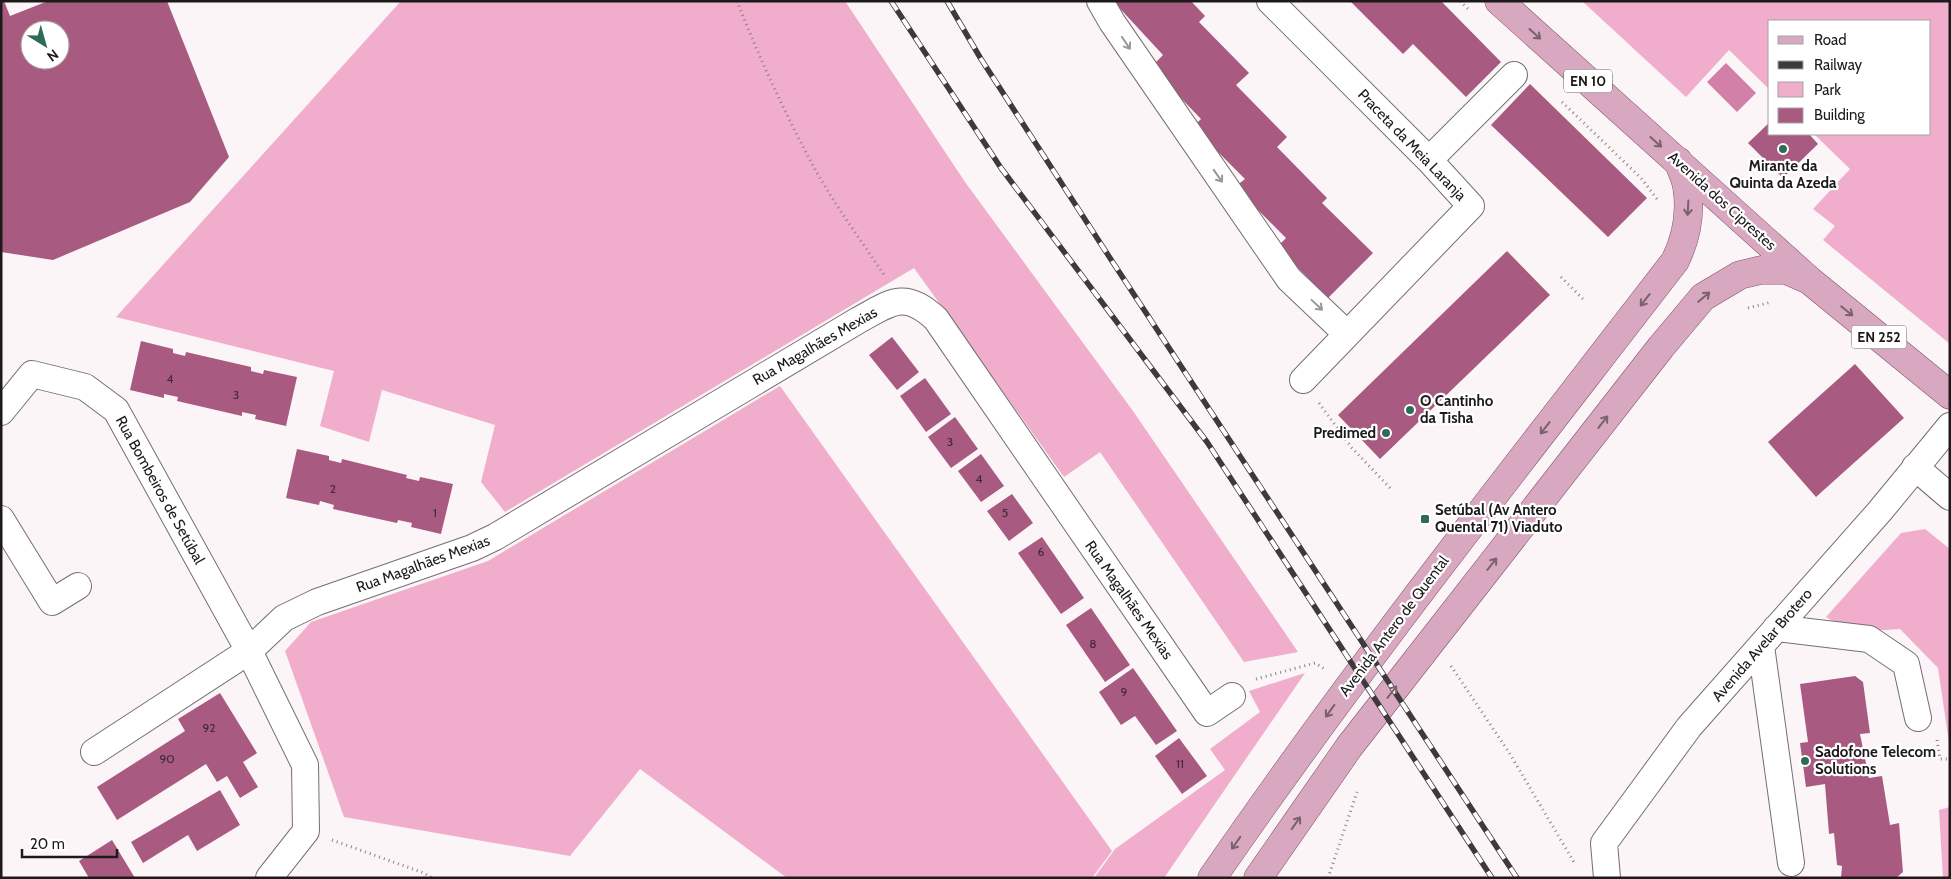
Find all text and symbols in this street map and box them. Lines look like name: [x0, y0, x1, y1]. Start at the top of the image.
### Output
north arrow: [20, 20, 70, 70]
legend: [1768, 20, 1931, 135]
one-way arrow: [1529, 28, 1542, 40]
text: Road: [1814, 31, 1847, 49]
one-way arrow: [1121, 36, 1131, 50]
text: N: [43, 45, 62, 66]
text: Railway: [1814, 56, 1863, 74]
road number: EN 10: [1564, 70, 1612, 92]
text: Park: [1814, 81, 1841, 99]
street label: Praceta da Meia Laranja: [1354, 86, 1470, 205]
text: Building: [1814, 106, 1865, 124]
one-way arrow: [1650, 136, 1663, 148]
marker: Mirante da Quinta da Azeda: [1777, 143, 1789, 155]
street label: Avenida dos Ciprestes: [1664, 148, 1780, 254]
place label: Mirante da Quinta da Azeda: [1730, 157, 1837, 192]
one-way arrow: [1213, 169, 1223, 183]
one-way arrow: [1683, 200, 1692, 216]
one-way arrow: [1698, 292, 1711, 303]
one-way arrow: [1640, 293, 1651, 306]
one-way arrow: [1310, 299, 1323, 311]
street label: Rua Magalhães Mexias: [750, 303, 880, 389]
one-way arrow: [1840, 305, 1853, 316]
road number: EN 252: [1852, 326, 1906, 348]
house number: 4: [167, 371, 174, 386]
house number: 3: [233, 387, 239, 402]
place label: O Cantinho da Tisha: [1420, 392, 1494, 427]
marker: O Cantinho da Tisha: [1404, 404, 1416, 416]
street label: Rua Bombeiros de Setúbal: [112, 413, 209, 568]
one-way arrow: [1597, 416, 1608, 429]
one-way arrow: [1540, 421, 1551, 434]
place label: Predimed: [1313, 424, 1376, 442]
marker: Predimed: [1380, 427, 1392, 439]
house number: 3: [947, 434, 953, 449]
house number: 4: [976, 471, 983, 486]
house number: 2: [330, 481, 336, 496]
place label: Setúbal (Av Antero Quental 71) Viaduto: [1435, 501, 1563, 536]
house number: 1: [433, 505, 437, 520]
house number: 5: [1002, 505, 1008, 520]
marker: Setúbal (Av Antero Quental 71) Viaduto: [1419, 513, 1431, 525]
street label: Rua Magalhães Mexias: [354, 531, 492, 597]
street label: Rua Magalhães Mexias: [1081, 537, 1177, 663]
house number: 6: [1038, 544, 1045, 559]
street label: Avenida Antero de Quental: [1335, 552, 1453, 700]
one-way arrow: [1486, 558, 1497, 571]
street label: Avenida Avelar Brotero: [1708, 585, 1816, 705]
house number: 8: [1089, 636, 1097, 651]
house number: 9: [1121, 684, 1128, 699]
one-way arrow: [1386, 686, 1397, 699]
one-way arrow: [1325, 703, 1336, 717]
house number: 92: [202, 720, 216, 735]
place label: Sadofone Telecom Solutions: [1815, 743, 1936, 778]
house number: 90: [159, 751, 175, 766]
marker: Sadofone Telecom Solutions: [1799, 755, 1811, 767]
house number: 11: [1176, 756, 1184, 771]
one-way arrow: [1291, 816, 1301, 830]
scale bar: [22, 826, 118, 858]
text: 20 m: [30, 835, 65, 853]
one-way arrow: [1231, 836, 1241, 850]

